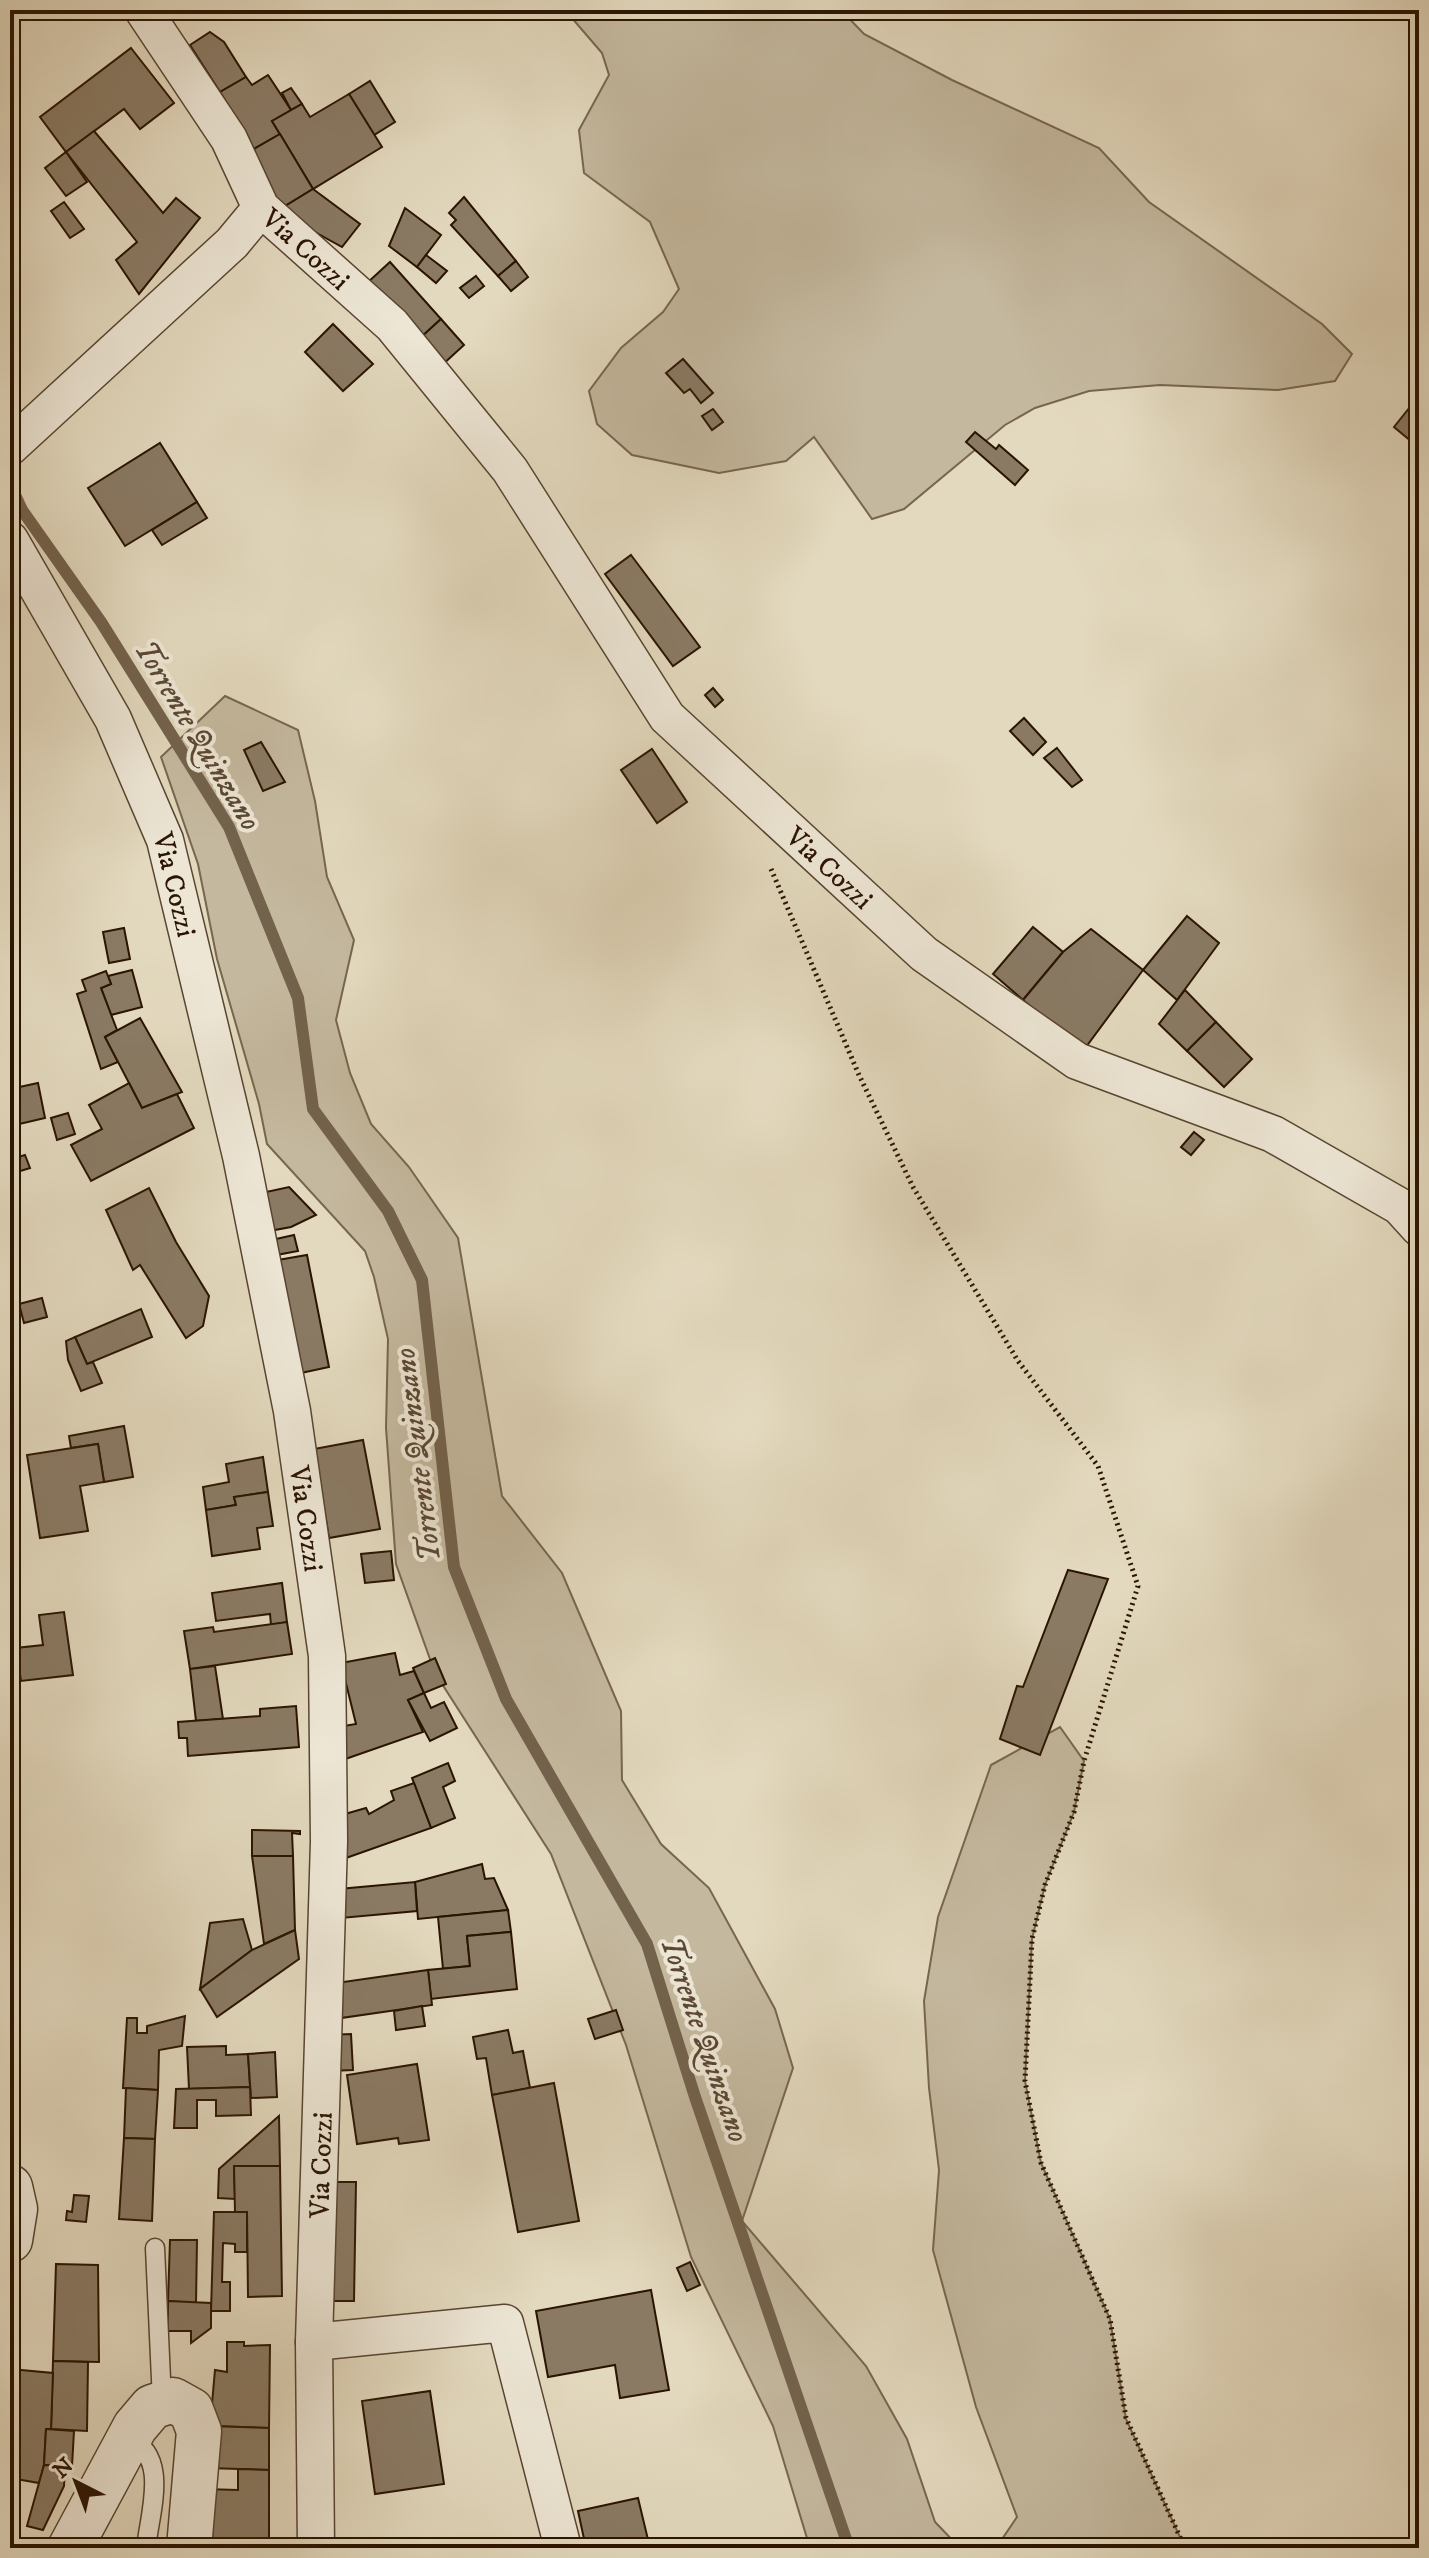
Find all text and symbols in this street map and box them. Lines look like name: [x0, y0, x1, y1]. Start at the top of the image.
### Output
street label: Via Cozzi: [253, 201, 357, 298]
water label: Torrente Quinzano: [125, 634, 268, 838]
street label: Via Cozzi: [777, 819, 880, 917]
street label: Via Cozzi: [145, 828, 204, 941]
water label: Torrente Quinzano: [387, 1346, 450, 1564]
street label: Via Cozzi: [281, 1463, 331, 1574]
water label: Torrente Quinzano: [651, 1932, 756, 2147]
street label: Via Cozzi: [302, 2111, 341, 2220]
north arrow: [36, 2442, 116, 2522]
text: N: [48, 2452, 79, 2484]

